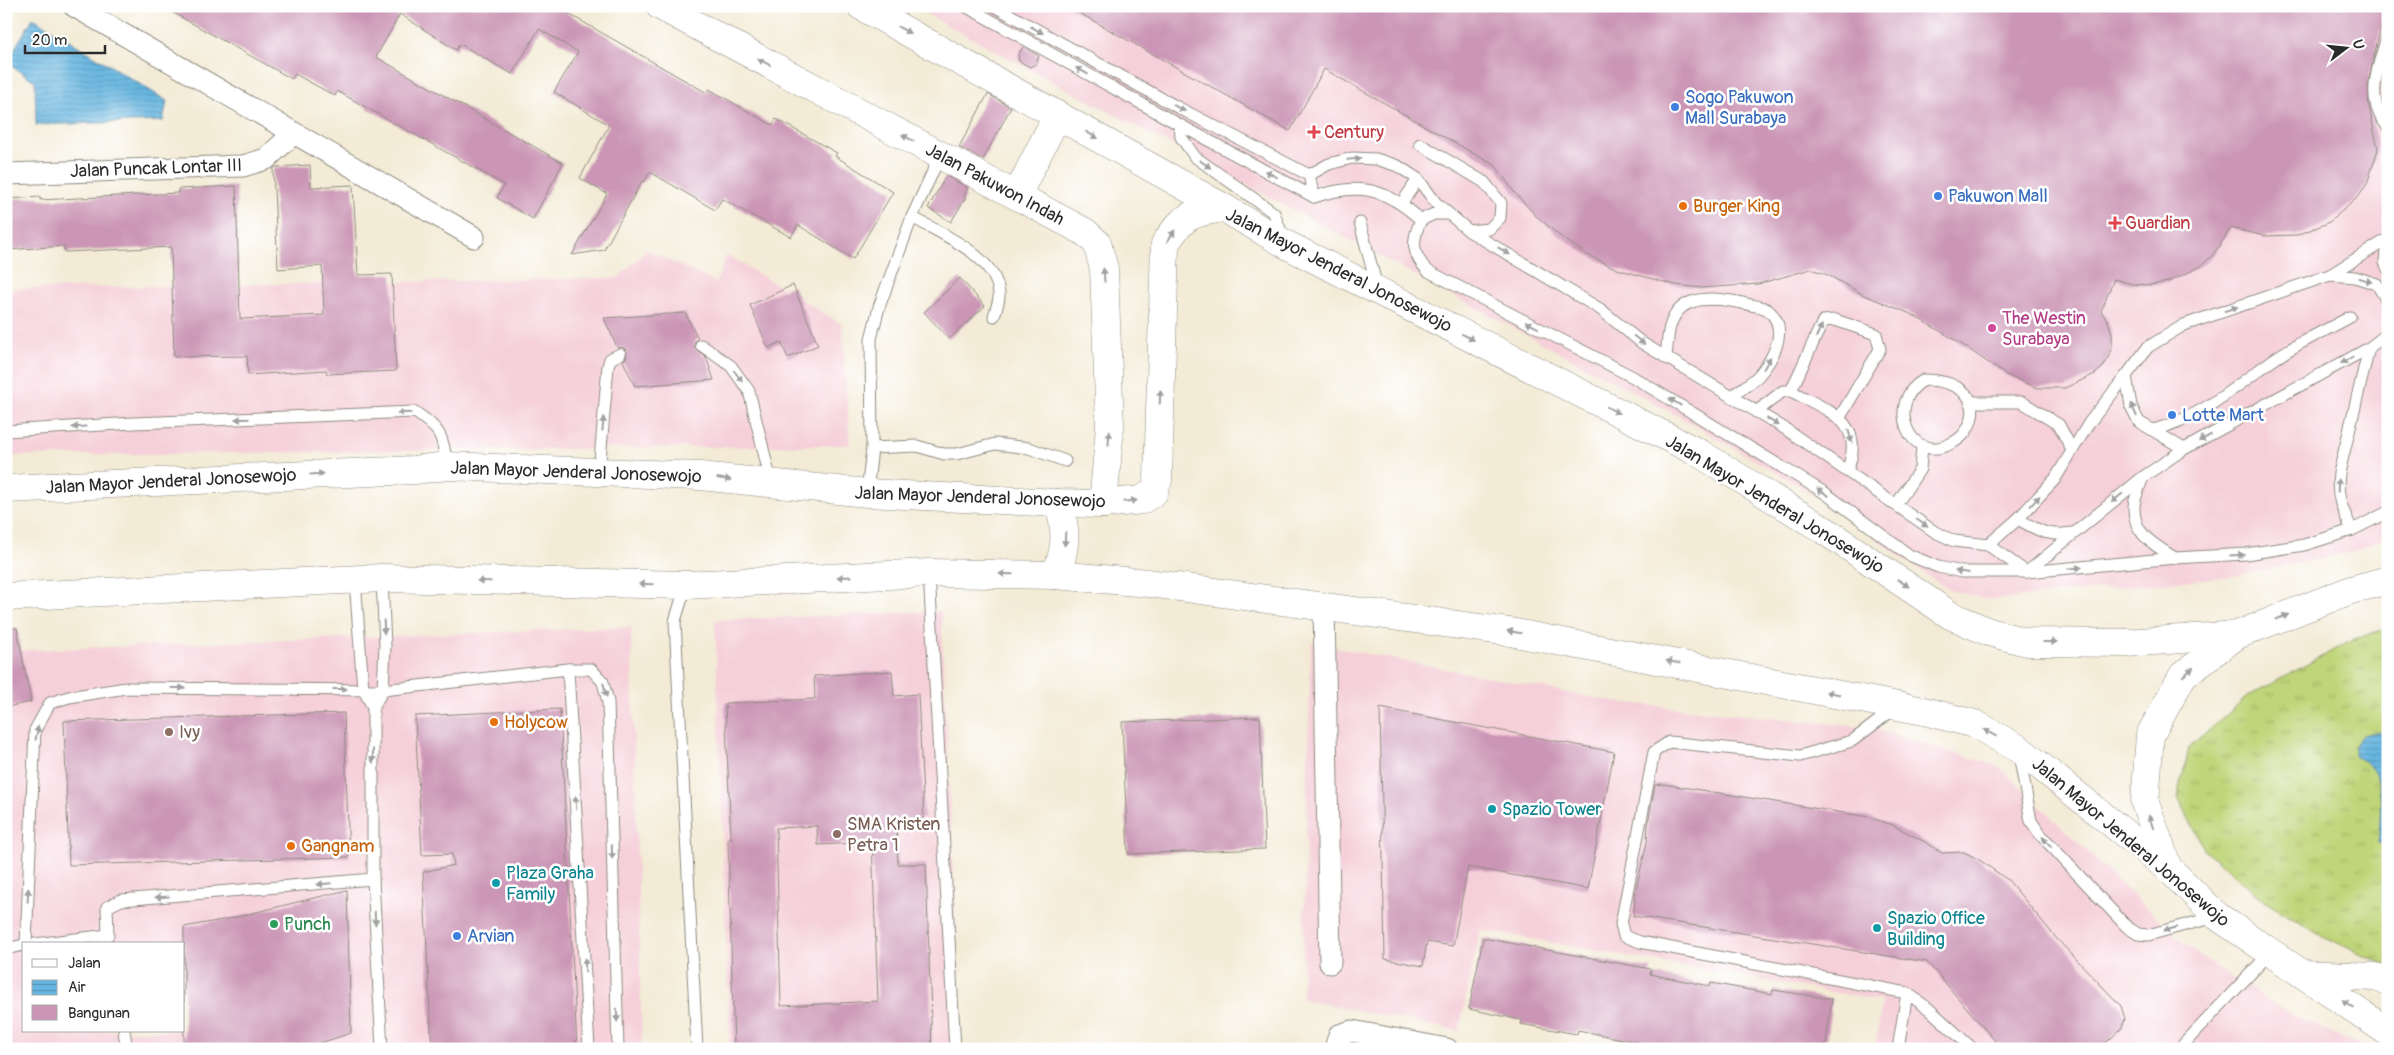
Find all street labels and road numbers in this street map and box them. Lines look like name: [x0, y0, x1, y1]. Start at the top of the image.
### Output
street label: Jalan Pakuwon Indah: [921, 138, 1068, 231]
street label: Jalan Puncak Lontar III: [70, 154, 242, 183]
street label: Jalan Mayor Jenderal Jonosewojo: [1222, 203, 1456, 338]
street label: Jalan Mayor Jenderal Jonosewojo: [1661, 430, 1889, 579]
street label: Jalan Mayor Jenderal Jonosewojo: [450, 457, 702, 488]
street label: Jalan Mayor Jenderal Jonosewojo: [45, 463, 297, 500]
street label: Jalan Mayor Jenderal Jonosewojo: [854, 482, 1106, 513]
street label: Jalan Mayor Jenderal Jonosewojo: [2027, 753, 2235, 932]

